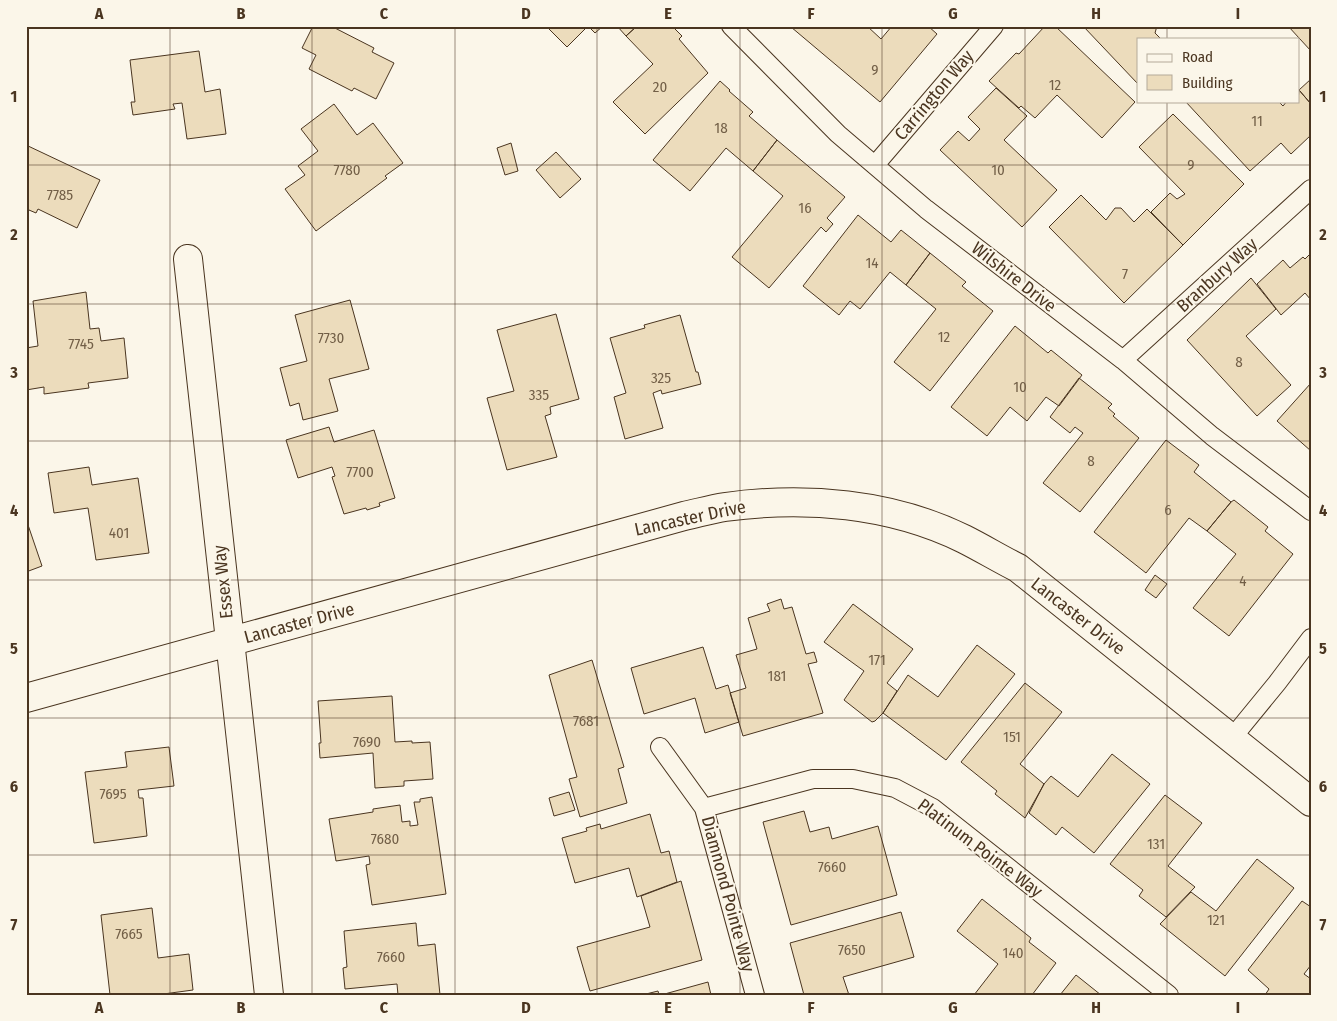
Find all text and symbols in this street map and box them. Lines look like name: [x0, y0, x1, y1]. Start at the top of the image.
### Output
text: A: [94, 4, 104, 23]
text: B: [237, 4, 246, 23]
text: C: [380, 4, 389, 23]
text: D: [521, 4, 531, 23]
text: E: [664, 4, 672, 23]
text: F: [807, 4, 815, 23]
text: G: [948, 4, 958, 23]
text: H: [1091, 4, 1101, 23]
text: I: [1236, 4, 1240, 23]
legend: [1137, 38, 1300, 102]
street label: Carrington Way: [890, 45, 978, 145]
text: Road: [1182, 48, 1213, 66]
house number: 9: [871, 61, 879, 79]
text: Building: [1182, 74, 1233, 92]
house number: 12: [1049, 76, 1062, 94]
house number: 20: [653, 78, 667, 96]
text: 1: [11, 87, 17, 106]
text: 1: [1320, 87, 1326, 106]
house number: 11: [1251, 112, 1263, 130]
house number: 18: [714, 119, 728, 137]
house number: 9: [1187, 156, 1195, 174]
house number: 7780: [333, 161, 361, 179]
house number: 10: [991, 161, 1005, 179]
house number: 7785: [47, 186, 73, 204]
house number: 16: [798, 199, 812, 217]
text: 2: [9, 225, 18, 244]
text: 2: [1318, 225, 1327, 244]
street label: Branbury Way: [1172, 233, 1262, 317]
street label: Wilshire Drive: [967, 237, 1061, 317]
house number: 14: [865, 254, 879, 272]
house number: 7: [1122, 265, 1128, 283]
house number: 12: [938, 328, 951, 346]
house number: 7730: [318, 329, 344, 347]
house number: 7745: [68, 335, 94, 353]
house number: 8: [1235, 353, 1243, 371]
text: 3: [9, 363, 18, 382]
text: 3: [1318, 363, 1327, 382]
house number: 325: [651, 369, 671, 387]
house number: 10: [1013, 378, 1027, 396]
house number: 335: [529, 386, 549, 404]
house number: 8: [1087, 452, 1095, 470]
house number: 7700: [346, 463, 374, 481]
street label: Lancaster Drive: [632, 495, 748, 541]
text: 4: [10, 501, 18, 520]
house number: 6: [1164, 501, 1172, 519]
text: 4: [1319, 501, 1327, 520]
house number: 401: [109, 524, 129, 542]
street label: Essex Way: [208, 544, 238, 620]
street label: Lancaster Drive: [1027, 572, 1129, 660]
house number: 4: [1239, 572, 1247, 590]
street label: Lancaster Drive: [241, 598, 357, 648]
text: 5: [10, 639, 18, 658]
text: 5: [1319, 639, 1327, 658]
house number: 171: [868, 651, 886, 669]
house number: 181: [768, 667, 786, 685]
house number: 7681: [573, 712, 599, 730]
house number: 151: [1003, 728, 1021, 746]
house number: 7690: [353, 733, 381, 751]
text: 6: [10, 777, 18, 796]
text: 6: [1319, 777, 1327, 796]
house number: 7695: [99, 785, 127, 803]
street label: Platinum Pointe Way: [913, 794, 1047, 902]
street label: Diamnond Pointe Way: [697, 814, 759, 974]
house number: 7680: [371, 830, 399, 848]
house number: 131: [1147, 835, 1165, 853]
house number: 7660: [818, 858, 846, 876]
house number: 121: [1207, 911, 1225, 929]
text: 7: [11, 915, 18, 934]
text: 7: [1320, 915, 1327, 934]
house number: 7665: [115, 925, 143, 943]
house number: 7650: [838, 941, 866, 959]
house number: 140: [1003, 944, 1023, 962]
house number: 7660: [377, 948, 405, 966]
text: A: [94, 998, 104, 1017]
text: B: [237, 998, 246, 1017]
text: C: [380, 998, 389, 1017]
text: D: [521, 998, 531, 1017]
text: E: [664, 998, 672, 1017]
text: F: [807, 998, 815, 1017]
text: G: [948, 998, 958, 1017]
text: H: [1091, 998, 1101, 1017]
text: I: [1236, 998, 1240, 1017]

